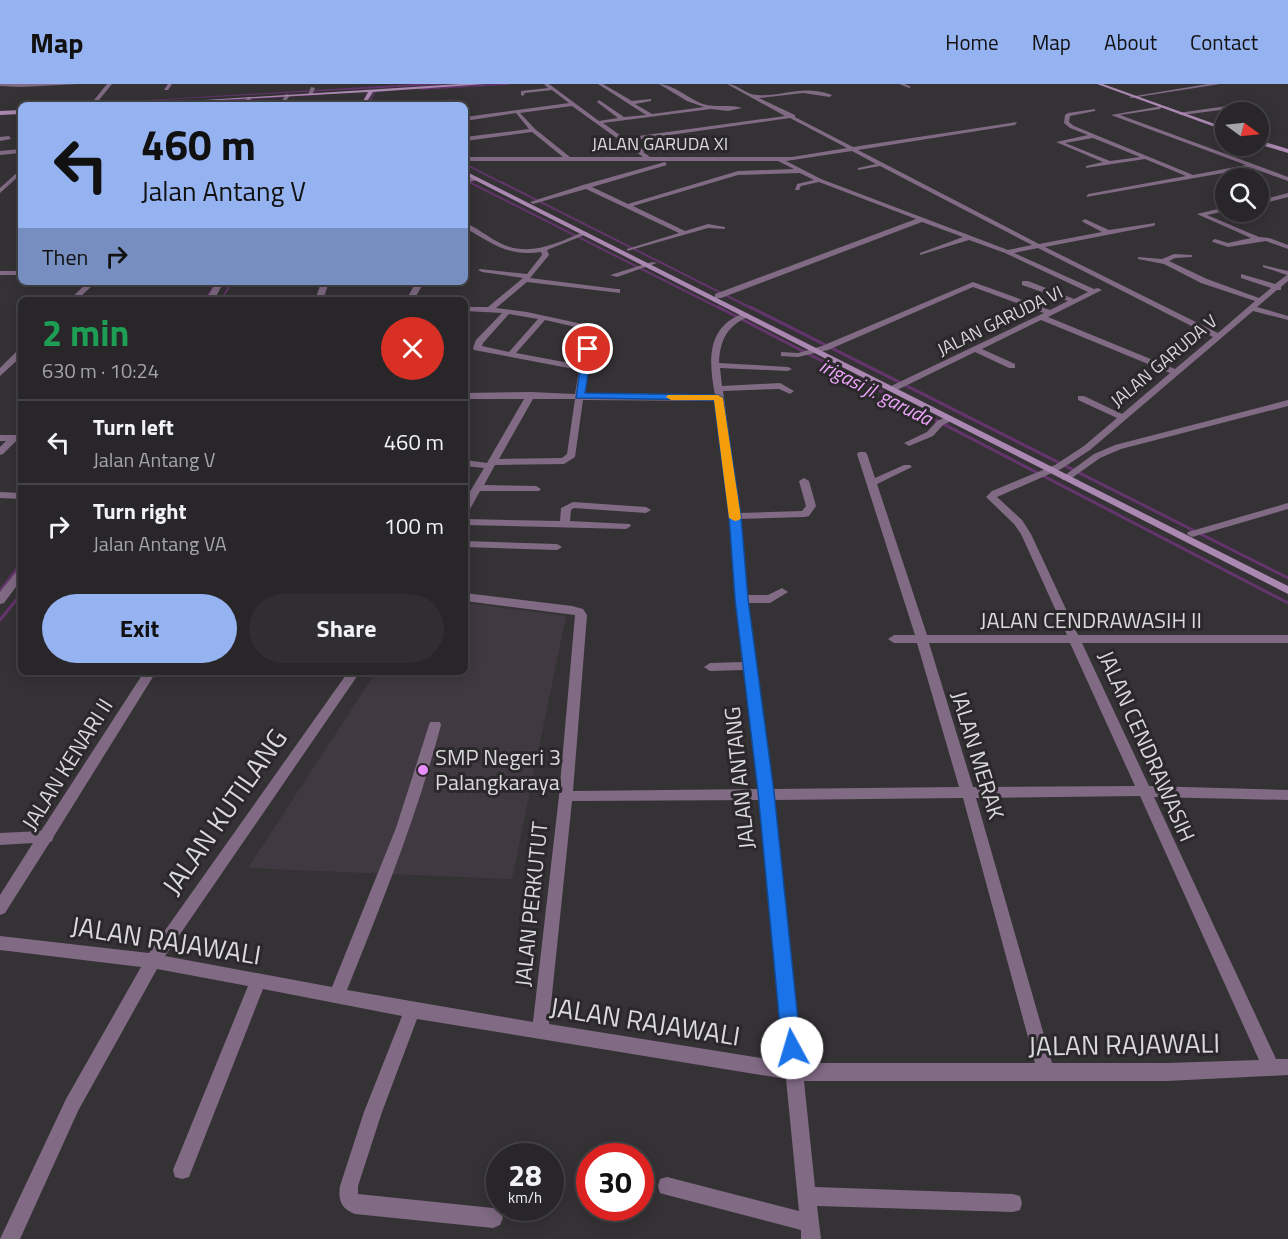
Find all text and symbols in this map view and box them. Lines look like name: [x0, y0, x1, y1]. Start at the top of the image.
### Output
text: Map: [30, 21, 84, 64]
text: Home: [945, 26, 999, 58]
text: Map: [1032, 26, 1071, 58]
text: About: [1104, 26, 1157, 58]
text: Contact: [1190, 26, 1258, 58]
north arrow: [1215, 102, 1269, 156]
map controls: [1215, 102, 1269, 222]
text: 460 m: [141, 112, 256, 176]
icon: left: [42, 126, 120, 204]
street label: JALAN GARUDA XI: [592, 130, 728, 157]
button: search: [1215, 168, 1269, 222]
text: Jalan Antang V: [141, 170, 306, 211]
text: Then: [42, 240, 88, 274]
icon: right: [100, 240, 133, 273]
street label: JALAN GARUDA VI: [932, 278, 1067, 363]
text: 2 min: [42, 305, 129, 360]
street label: JALAN GARUDA V: [1104, 307, 1223, 414]
button: close: [381, 317, 444, 380]
pin: [562, 323, 613, 374]
icon: arrive: [571, 332, 604, 365]
water label: irigasi jl. garuda: [814, 350, 939, 434]
text: 630 m · 10:24: [42, 355, 159, 386]
text: Turn left: [93, 410, 174, 444]
text: 460 m: [384, 425, 444, 459]
icon: left: [42, 426, 75, 459]
text: Jalan Antang V: [93, 444, 215, 475]
text: Turn right: [93, 494, 187, 528]
text: 100 m: [384, 509, 444, 543]
icon: right: [42, 510, 75, 543]
text: Jalan Antang VA: [93, 528, 227, 559]
button: Exit: [42, 594, 237, 663]
button: Share: [249, 594, 444, 663]
street label: JALAN CENDRAWASIH II: [980, 603, 1202, 637]
street label: JALAN CENDRAWASIH: [1090, 645, 1204, 847]
street label: JALAN MERAK: [942, 687, 1014, 824]
street label: JALAN KENARI II: [13, 691, 121, 837]
street label: JALAN ANTANG: [715, 705, 763, 851]
street label: JALAN KUTILANG: [151, 720, 296, 903]
place label: SMP Negeri 3 Palangkaraya: [435, 740, 561, 799]
marker: SMP Negeri 3 Palangkaraya: [416, 763, 430, 777]
street label: JALAN PERKUTUT: [505, 819, 557, 988]
street label: JALAN RAJAWALI: [68, 904, 264, 975]
street label: JALAN RAJAWALI: [547, 985, 743, 1056]
position arrow: [760, 1016, 824, 1080]
street label: JALAN RAJAWALI: [1028, 1021, 1220, 1066]
speed limit sign: 30: [576, 1143, 654, 1221]
text: 28: [508, 1152, 542, 1198]
text: km/h: [508, 1186, 542, 1209]

